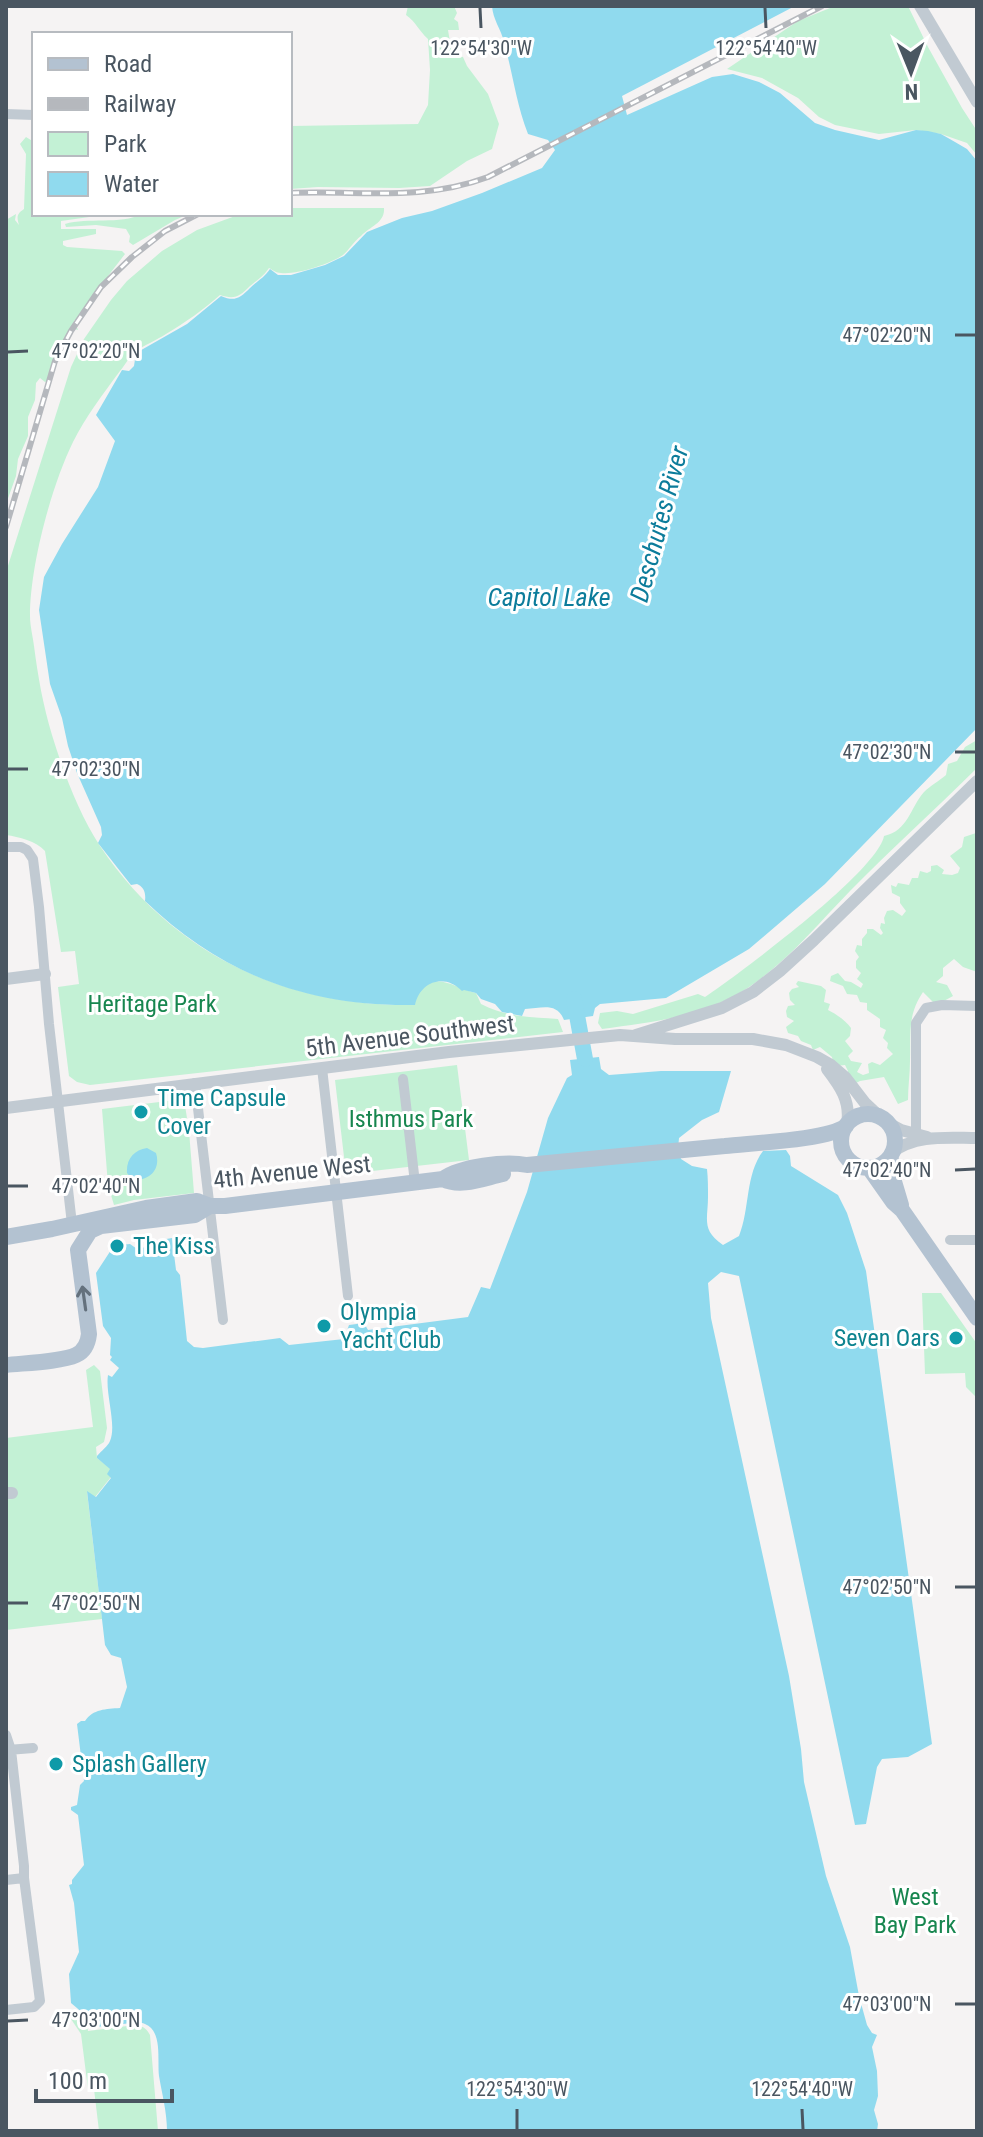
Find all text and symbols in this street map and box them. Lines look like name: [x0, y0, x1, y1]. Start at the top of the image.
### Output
legend: [32, 32, 292, 216]
north arrow: [871, 32, 951, 112]
text: 122°54'30"W: [430, 36, 532, 60]
text: 122°54'40"W: [715, 36, 817, 60]
text: Road: [104, 50, 152, 78]
text: N: [904, 79, 918, 104]
text: Railway: [104, 90, 176, 118]
text: Park: [104, 130, 147, 158]
text: Water: [104, 170, 159, 198]
text: 47°02'20"N: [842, 323, 932, 347]
text: 47°02'20"N: [51, 339, 141, 363]
water label: Deschutes River: [624, 442, 695, 605]
water label: Capitol Lake: [487, 582, 611, 612]
text: 47°02'30"N: [842, 740, 932, 764]
text: 47°02'30"N: [51, 757, 141, 781]
park label: Heritage Park: [88, 990, 217, 1018]
street label: 5th Avenue Southwest: [304, 1009, 516, 1063]
place label: Time Capsule Cover: [157, 1084, 286, 1140]
marker: Time Capsule Cover: [132, 1103, 150, 1121]
park label: Isthmus Park: [349, 1105, 473, 1133]
street label: 4th Avenue West: [212, 1150, 372, 1194]
text: 47°02'40"N: [842, 1158, 932, 1182]
text: 47°02'40"N: [51, 1174, 141, 1198]
place label: The Kiss: [133, 1232, 214, 1260]
marker: The Kiss: [108, 1237, 126, 1255]
one-way arrow: [76, 1285, 91, 1312]
place label: Olympia Yacht Club: [340, 1298, 441, 1354]
marker: Olympia Yacht Club: [315, 1317, 333, 1335]
place label: Seven Oars: [834, 1324, 940, 1352]
marker: Seven Oars: [947, 1329, 965, 1347]
text: 47°02'50"N: [842, 1575, 932, 1599]
text: 47°02'50"N: [51, 1591, 141, 1615]
place label: Splash Gallery: [72, 1750, 207, 1778]
marker: Splash Gallery: [47, 1755, 65, 1773]
park label: West Bay Park: [874, 1883, 957, 1939]
text: 47°03'00"N: [842, 1992, 932, 2016]
text: 47°03'00"N: [51, 2008, 141, 2032]
scale bar: [36, 2053, 172, 2103]
text: 100 m: [48, 2067, 107, 2095]
text: 122°54'30"W: [466, 2077, 568, 2101]
text: 122°54'40"W: [751, 2077, 853, 2101]

